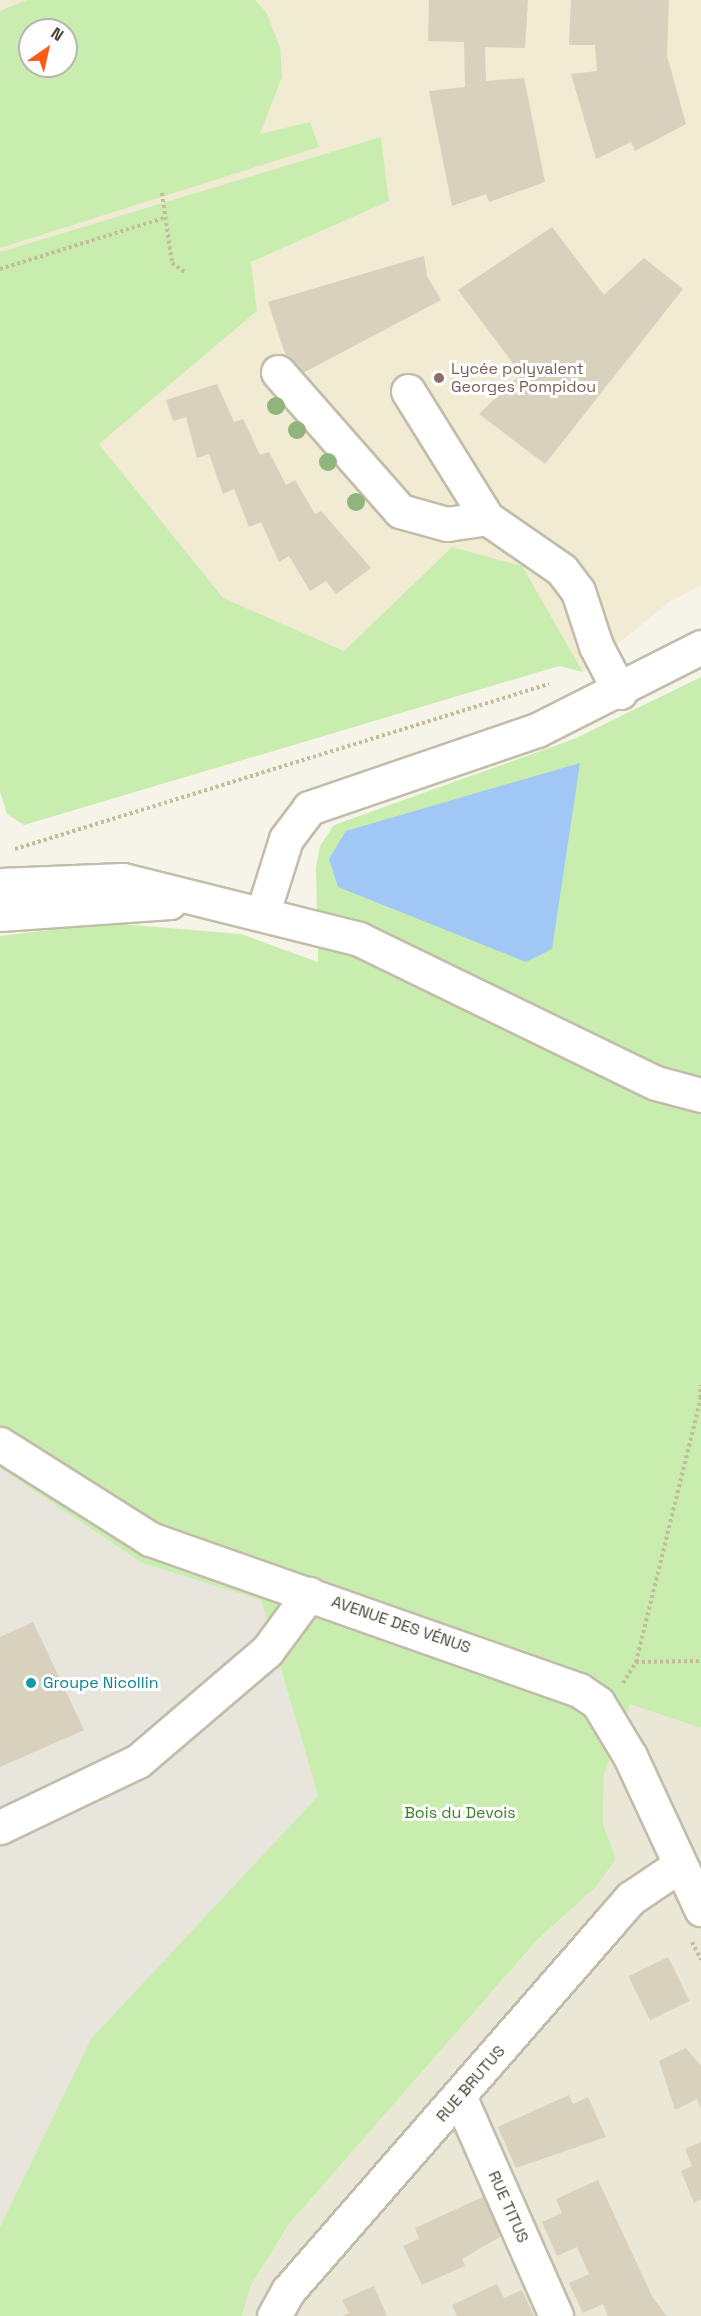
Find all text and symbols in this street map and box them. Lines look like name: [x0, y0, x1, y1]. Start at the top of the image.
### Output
north arrow: [18, 18, 78, 78]
text: N: [47, 23, 68, 46]
place label: Lycée polyvalent Georges Pompidou: [451, 359, 596, 397]
marker: Lycée polyvalent Georges Pompidou: [432, 371, 446, 385]
street label: AVENUE DES VÉNUS: [329, 1592, 473, 1658]
place label: Groupe Nicollin: [43, 1673, 158, 1693]
marker: Groupe Nicollin: [24, 1676, 38, 1690]
park label: Bois du Devois: [404, 1803, 516, 1823]
street label: RUE BRUTUS: [433, 2042, 509, 2126]
street label: RUE TITUS: [484, 2168, 532, 2246]

